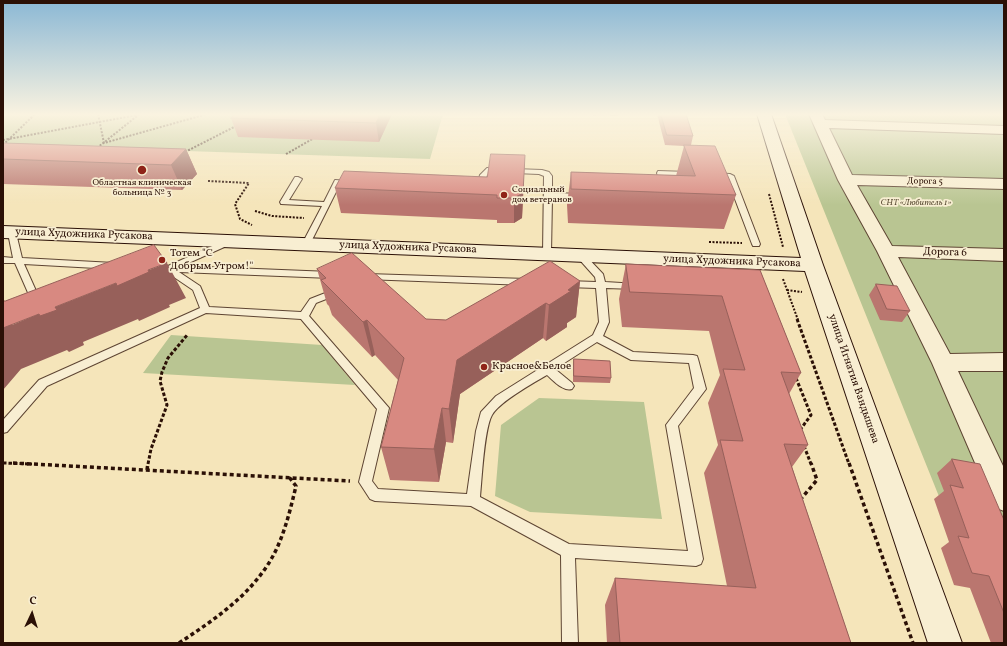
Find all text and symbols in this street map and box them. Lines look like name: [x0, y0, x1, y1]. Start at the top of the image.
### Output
marker: Областная клиническая больница № 3: [136, 164, 148, 176]
street label: Дорога 5: [907, 176, 943, 188]
place label: Областная клиническая больница № 3: [92, 178, 192, 199]
place label: Социальный дом ветеранов: [512, 185, 572, 206]
marker: Социальный дом ветеранов: [499, 190, 509, 200]
park label: СНТ «Любитель 1»: [881, 198, 951, 208]
street label: улица Художника Русакова: [15, 226, 153, 244]
street label: улица Художника Русакова: [339, 239, 477, 257]
street label: Дорога 6: [923, 246, 967, 260]
place label: Тотем "С Добрым Утром!": [170, 247, 253, 273]
street label: улица Художника Русакова: [663, 253, 801, 271]
marker: Тотем "С Добрым Утром!": [157, 255, 167, 265]
street label: улица Игнатия Вандышева: [825, 312, 881, 446]
place label: Красное&Белое: [492, 360, 571, 374]
marker: Красное&Белое: [479, 362, 489, 372]
north arrow: [12, 594, 52, 634]
text: С: [29, 594, 37, 609]

